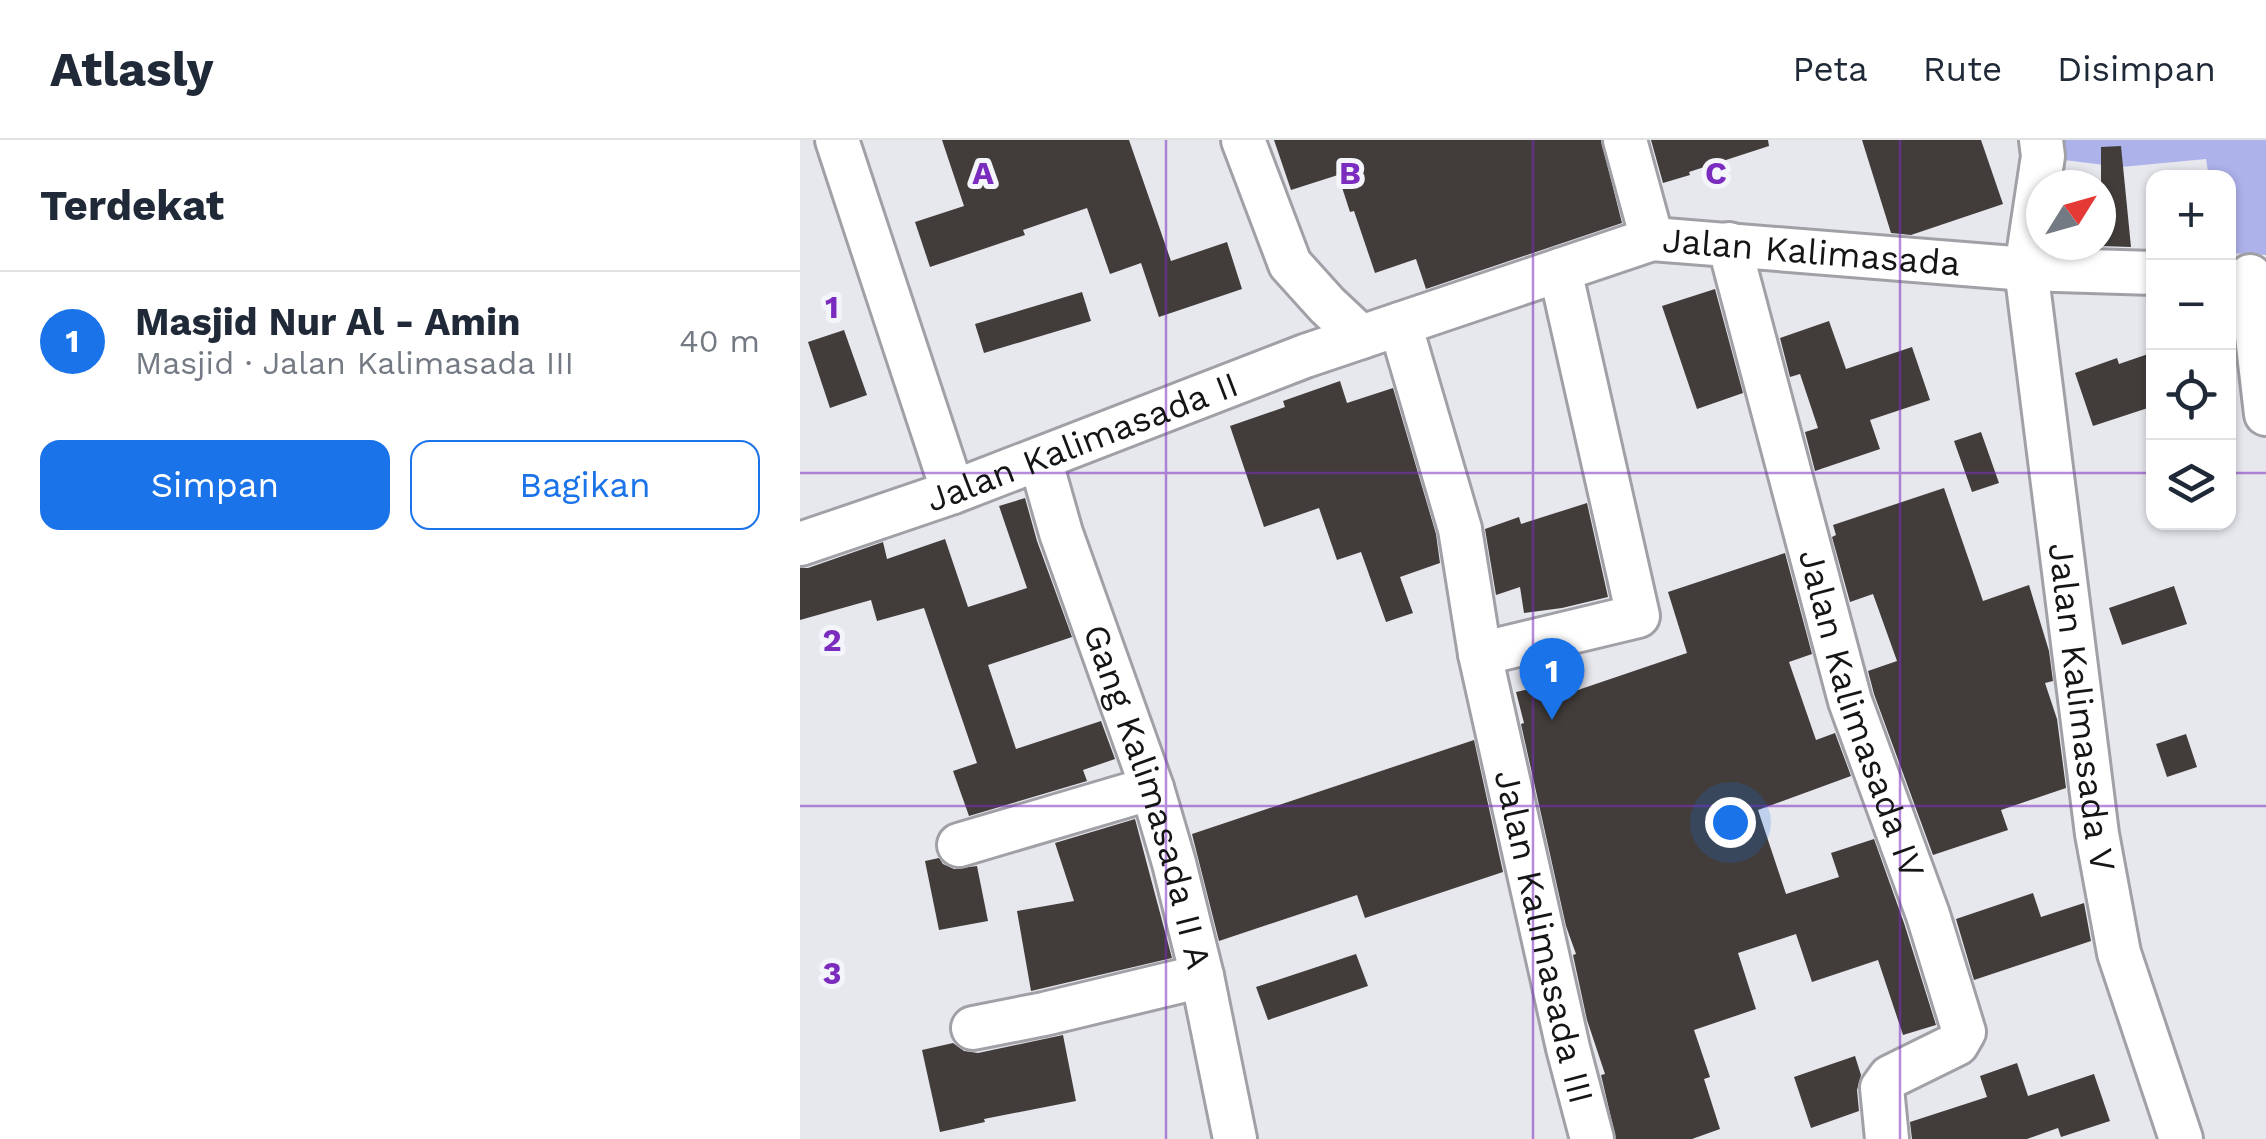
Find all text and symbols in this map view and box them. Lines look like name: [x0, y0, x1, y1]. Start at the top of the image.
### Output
text: Atlasly: [50, 41, 214, 98]
text: Peta: [1793, 48, 1868, 90]
text: Rute: [1923, 48, 2002, 90]
text: Disimpan: [2057, 48, 2216, 90]
text: A: [972, 154, 994, 192]
text: B: [1339, 154, 1361, 192]
text: C: [1705, 154, 1727, 192]
north arrow: [2026, 170, 2116, 260]
map controls: [2146, 170, 2236, 530]
button: +: [2146, 170, 2236, 260]
text: Terdekat: [40, 181, 224, 230]
street label: Jalan Kalimasada: [1661, 219, 1962, 285]
button: −: [2146, 260, 2236, 350]
text: 1: [825, 288, 839, 326]
text: Masjid Nur Al - Amin: [135, 300, 521, 344]
text: 1: [66, 322, 79, 360]
text: 40 m: [679, 322, 760, 360]
text: Masjid · Jalan Kalimasada III: [135, 344, 574, 382]
button: locate: [2146, 350, 2236, 440]
street label: Jalan Kalimasada II: [921, 363, 1244, 521]
button: Simpan: [40, 440, 390, 530]
button: Bagikan: [410, 440, 760, 530]
button: layers: [2146, 440, 2236, 530]
street label: Jalan Kalimasada V: [2040, 540, 2125, 875]
street label: Jalan Kalimasada IV: [1790, 545, 1934, 884]
street label: Gang Kalimasada II A: [1074, 619, 1220, 973]
text: 2: [822, 621, 842, 659]
pin: 1: [1520, 638, 1584, 720]
street label: Jalan Kalimasada III: [1486, 766, 1603, 1108]
your location: [1705, 797, 1756, 848]
text: 3: [823, 954, 841, 992]

